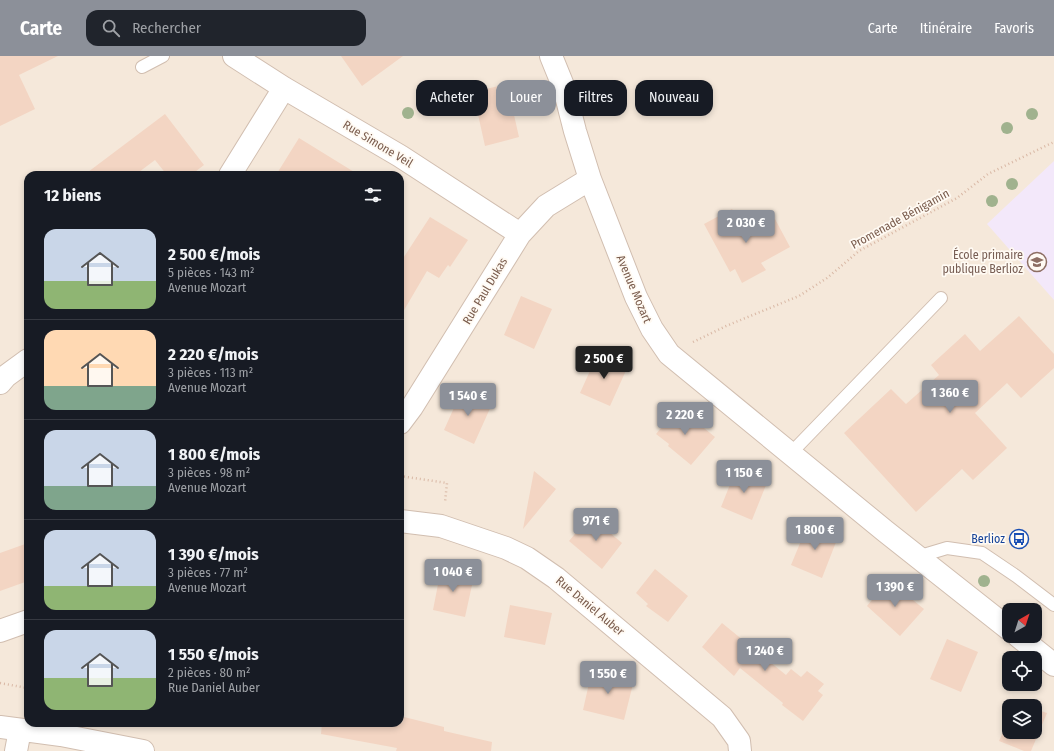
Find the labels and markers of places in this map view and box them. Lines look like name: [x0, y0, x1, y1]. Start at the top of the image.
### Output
pin: 2 030 €: [709, 210, 783, 244]
place label: École primaire publique Berlioz: [942, 247, 1023, 276]
school or university icon: École primaire publique Berlioz: [1026, 251, 1048, 273]
pin: 2 500 €: [567, 346, 641, 380]
pin: 1 360 €: [913, 380, 987, 414]
pin: 1 540 €: [431, 383, 505, 417]
pin: 2 220 €: [648, 402, 722, 436]
pin: 1 150 €: [707, 460, 781, 494]
pin: 971 €: [568, 508, 624, 542]
pin: 1 800 €: [778, 517, 852, 551]
bus stop icon: Berlioz: [1008, 528, 1030, 550]
place label: Berlioz: [971, 532, 1005, 546]
pin: 1 040 €: [416, 559, 490, 593]
pin: 1 390 €: [858, 574, 932, 608]
pin: 1 240 €: [728, 638, 802, 672]
pin: 1 550 €: [571, 661, 645, 695]

